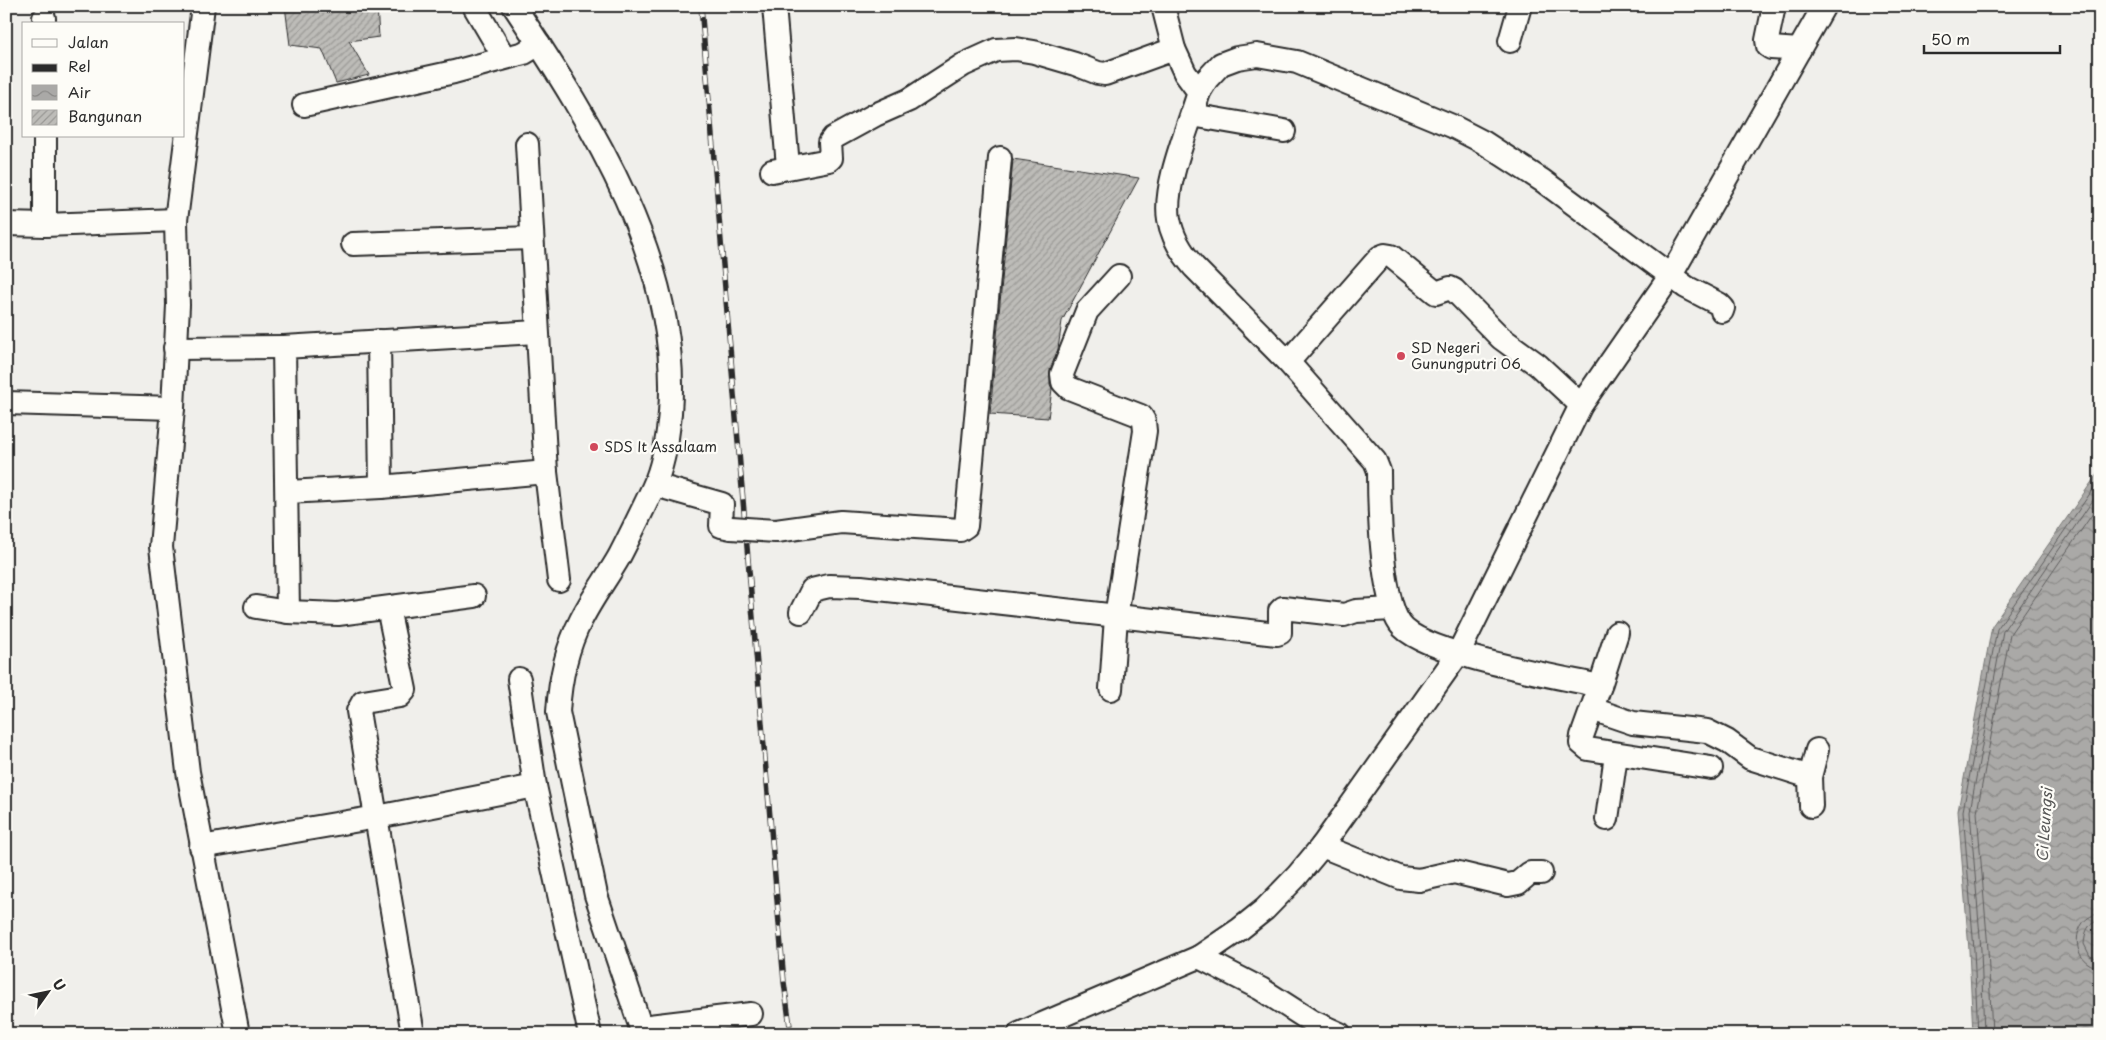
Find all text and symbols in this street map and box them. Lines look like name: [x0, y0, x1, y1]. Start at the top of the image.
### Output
legend: [22, 22, 185, 138]
scale bar: [1924, 22, 2060, 54]
text: 50 m: [1931, 27, 1970, 50]
text: Jalan: [68, 30, 109, 53]
text: Rel: [68, 54, 90, 77]
text: Air: [68, 80, 91, 103]
text: Bangunan: [68, 104, 142, 127]
place label: SD Negeri Gunungputri 06: [1411, 337, 1521, 374]
marker: SD Negeri Gunungputri 06: [1395, 350, 1407, 362]
place label: SDS It Assalaam: [604, 436, 717, 457]
marker: SDS It Assalaam: [588, 441, 600, 453]
water label: Ci Leungsi: [2029, 784, 2058, 863]
north arrow: [22, 968, 72, 1018]
text: U: [48, 974, 71, 995]

